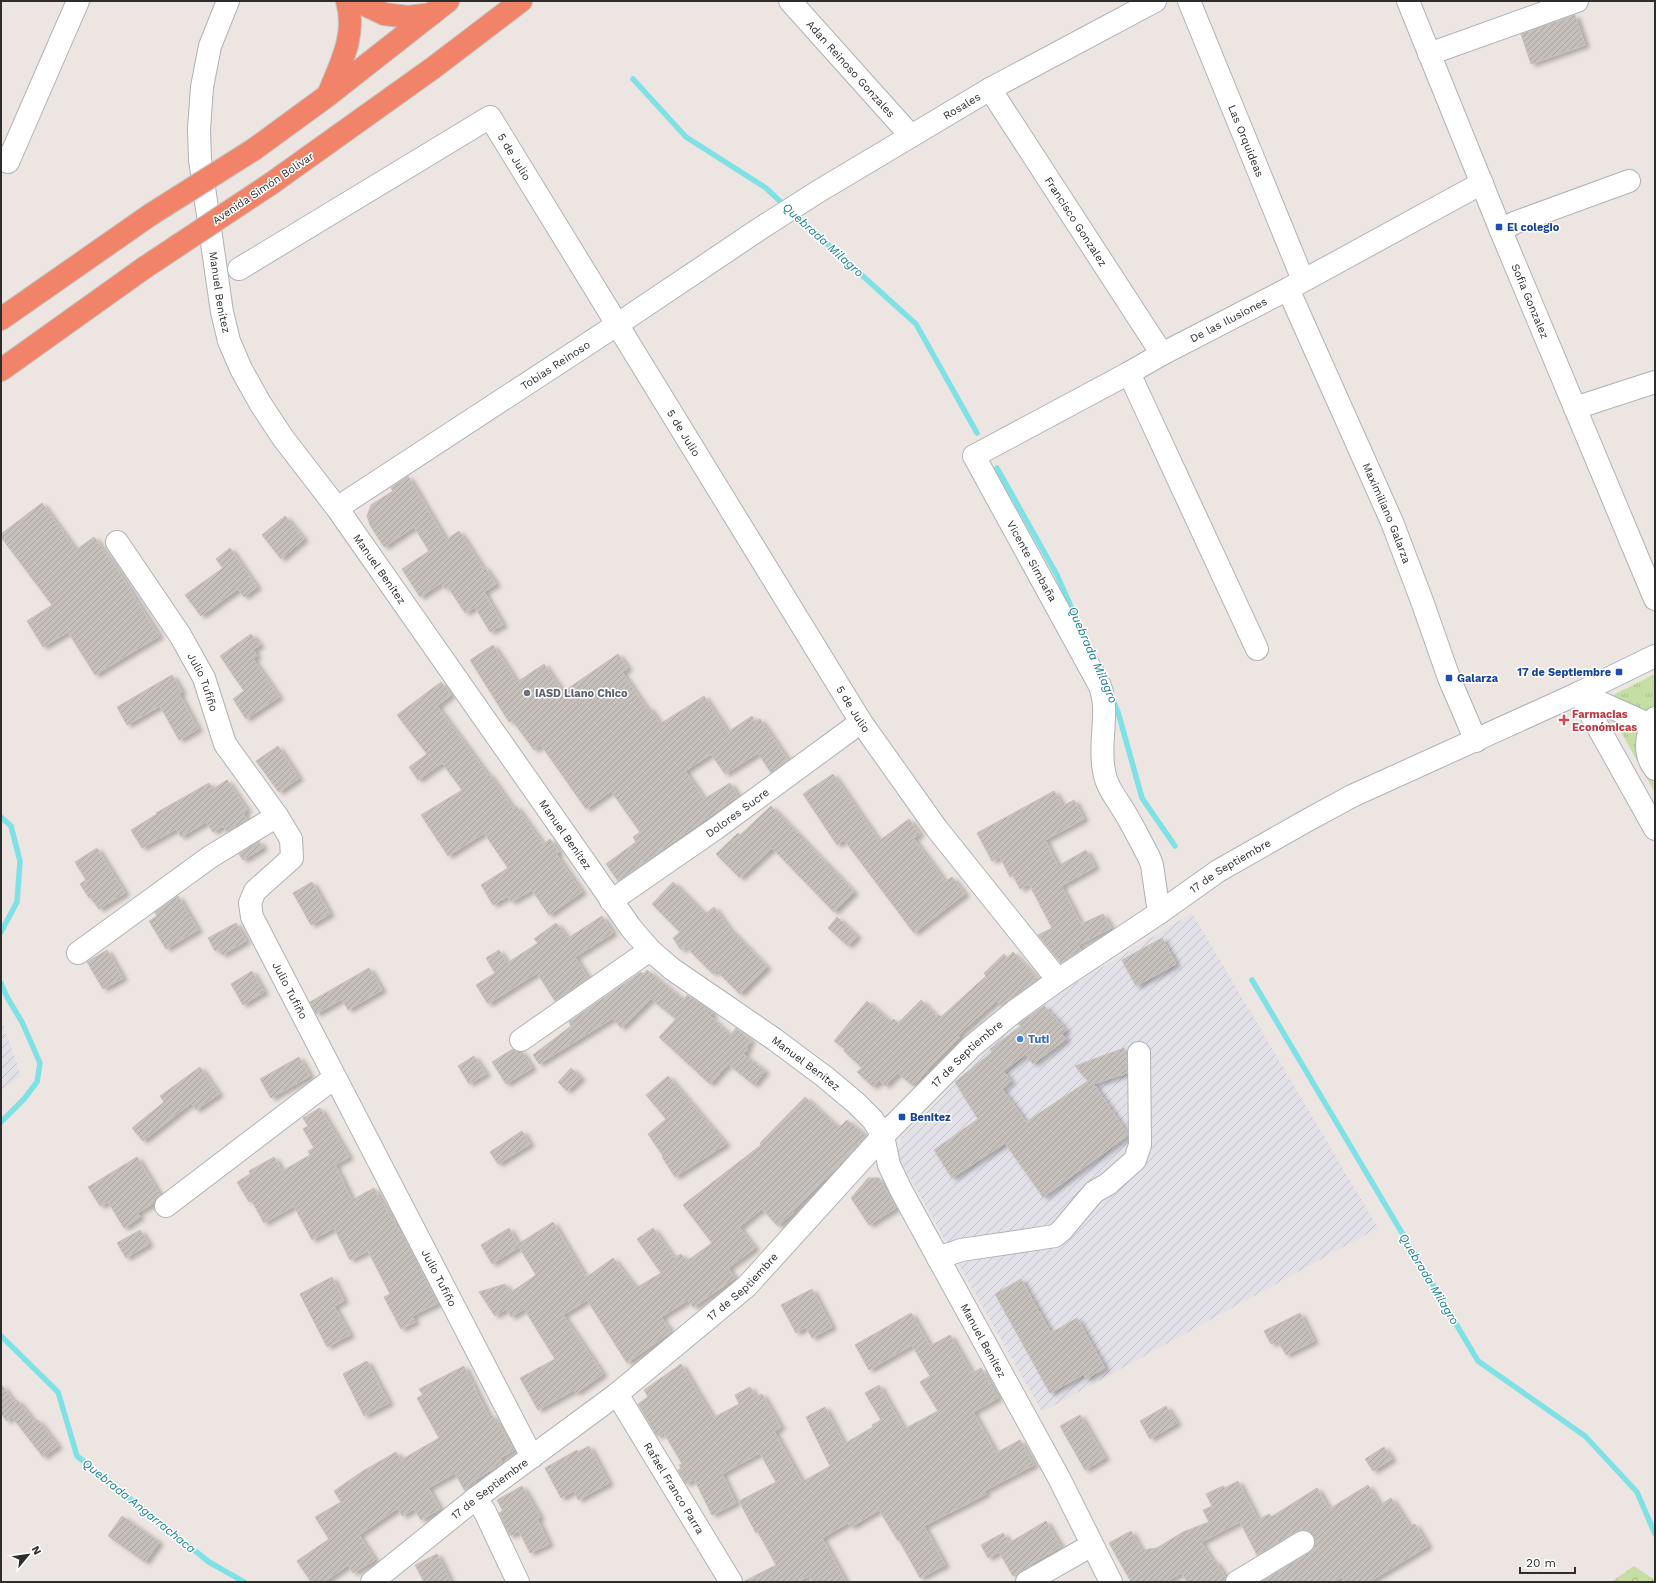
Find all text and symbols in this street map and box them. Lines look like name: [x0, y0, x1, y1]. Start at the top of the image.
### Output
street label: Adan Reinoso Gonzales: [803, 18, 897, 120]
street label: Rosales: [941, 90, 983, 123]
street label: Las Orquideas: [1225, 103, 1266, 179]
street label: 5 de Julio: [495, 131, 533, 183]
street label: Avenida Simón Bolívar: [210, 149, 317, 227]
street label: Francisco Gonzalez: [1042, 175, 1109, 269]
water label: Quebrada Milagro: [780, 200, 866, 280]
place label: El colegio: [1507, 221, 1560, 234]
marker: El colegio: [1494, 222, 1504, 232]
street label: Manuel Benítez: [206, 251, 233, 334]
street label: Sofia Gonzalez: [1508, 262, 1551, 341]
street label: De las Ilusiones: [1188, 295, 1270, 345]
street label: Tobias Reinoso: [519, 338, 593, 393]
street label: 5 de Julio: [664, 407, 703, 459]
street label: Maximiliano Galarza: [1359, 461, 1413, 565]
street label: Vicente Simbaña: [1004, 518, 1059, 604]
street label: Manuel Benítez: [350, 532, 408, 607]
water label: Quebrada Milagro: [1065, 605, 1121, 705]
street label: Julio Tufiño: [184, 651, 220, 713]
place label: 17 de Septiembre: [1517, 666, 1611, 679]
marker: 17 de Septiembre: [1614, 667, 1624, 677]
place label: Galarza: [1457, 672, 1499, 685]
marker: Galarza: [1444, 673, 1454, 683]
street label: 5 de Julio: [833, 683, 872, 735]
place label: IASD Llano Chico: [535, 687, 628, 700]
marker: IASD Llano Chico: [522, 688, 532, 698]
place label: Farmacias Económicas: [1572, 708, 1637, 734]
marker: Farmacias Económicas: [1559, 715, 1569, 725]
street label: Dolores Sucre: [703, 786, 772, 841]
street label: Manuel Benítez: [536, 797, 594, 872]
street label: 17 de Septiembre: [1187, 836, 1273, 896]
street label: Julio Tufiño: [269, 960, 310, 1021]
street label: 17 de Septiembre: [929, 1018, 1006, 1090]
street label: Manuel Benítez: [769, 1033, 842, 1094]
place label: Tuti: [1028, 1033, 1049, 1046]
marker: Tuti: [1015, 1034, 1025, 1044]
place label: Benitez: [910, 1111, 951, 1124]
marker: Benitez: [897, 1112, 907, 1122]
water label: Quebrada Milagro: [1396, 1231, 1462, 1327]
street label: Julio Tufiño: [419, 1247, 459, 1309]
street label: 17 de Septiembre: [704, 1250, 781, 1324]
street label: Manuel Benítez: [958, 1302, 1009, 1380]
street label: Rafael Franco Parra: [641, 1440, 706, 1537]
water label: Quebrada Angarrachaca: [80, 1456, 199, 1556]
street label: 17 de Septiembre: [449, 1456, 531, 1522]
north arrow: [8, 1535, 48, 1575]
text: N: [29, 1544, 44, 1557]
scale bar: [1520, 1549, 1575, 1575]
text: 20 m: [1526, 1556, 1556, 1570]

